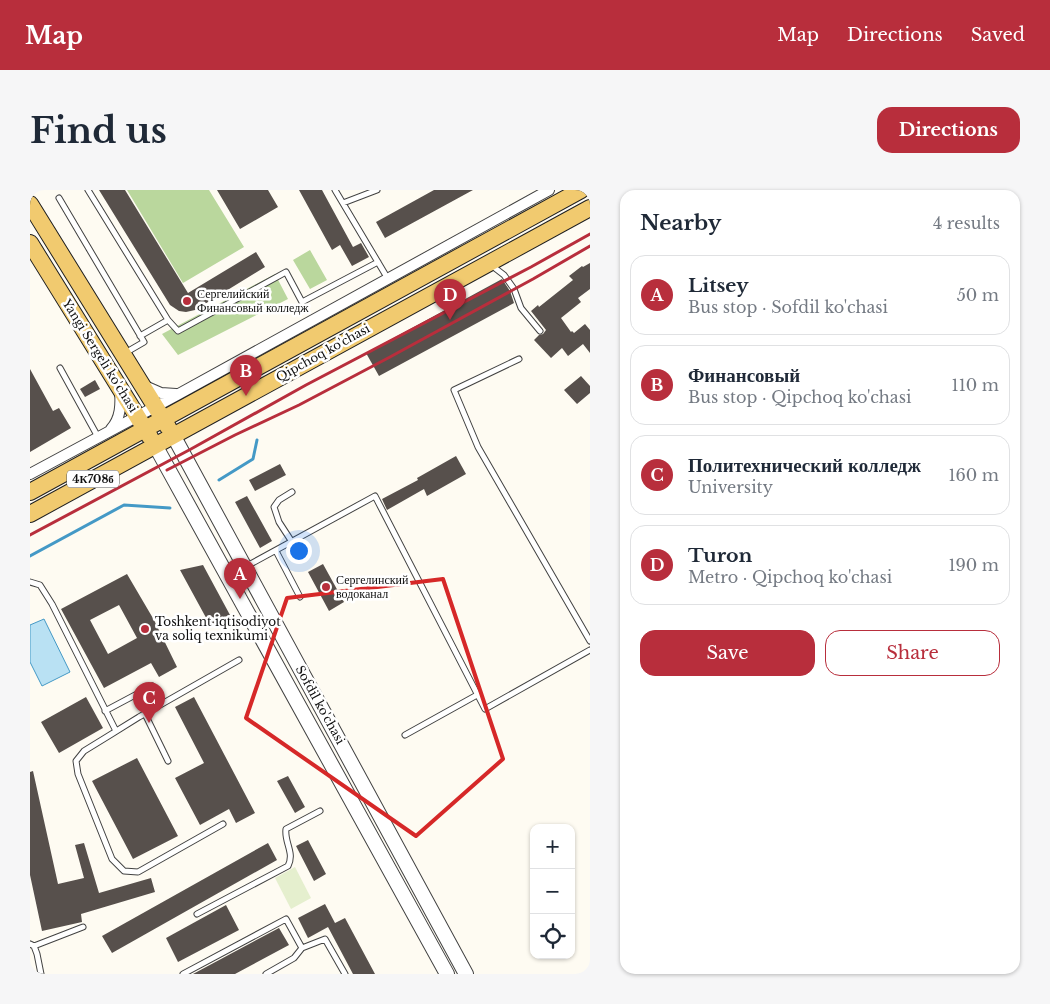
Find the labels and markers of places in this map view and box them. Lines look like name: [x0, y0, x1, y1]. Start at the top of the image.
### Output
pin: D: [434, 279, 466, 320]
place label: Сергелийский Финансовый колледж: [197, 286, 309, 315]
marker: Сергелийский Финансовый колледж: [181, 295, 193, 307]
pin: B: [230, 355, 262, 396]
pin: A: [224, 558, 256, 599]
place label: Сергелинский водоканал: [336, 572, 409, 601]
marker: Сергелинский водоканал: [320, 581, 332, 593]
place label: Toshkent iqtisodiyot va soliq texnikumi: [155, 614, 281, 643]
marker: Toshkent iqtisodiyot va soliq texnikumi: [139, 623, 151, 635]
pin: C: [133, 682, 165, 723]

